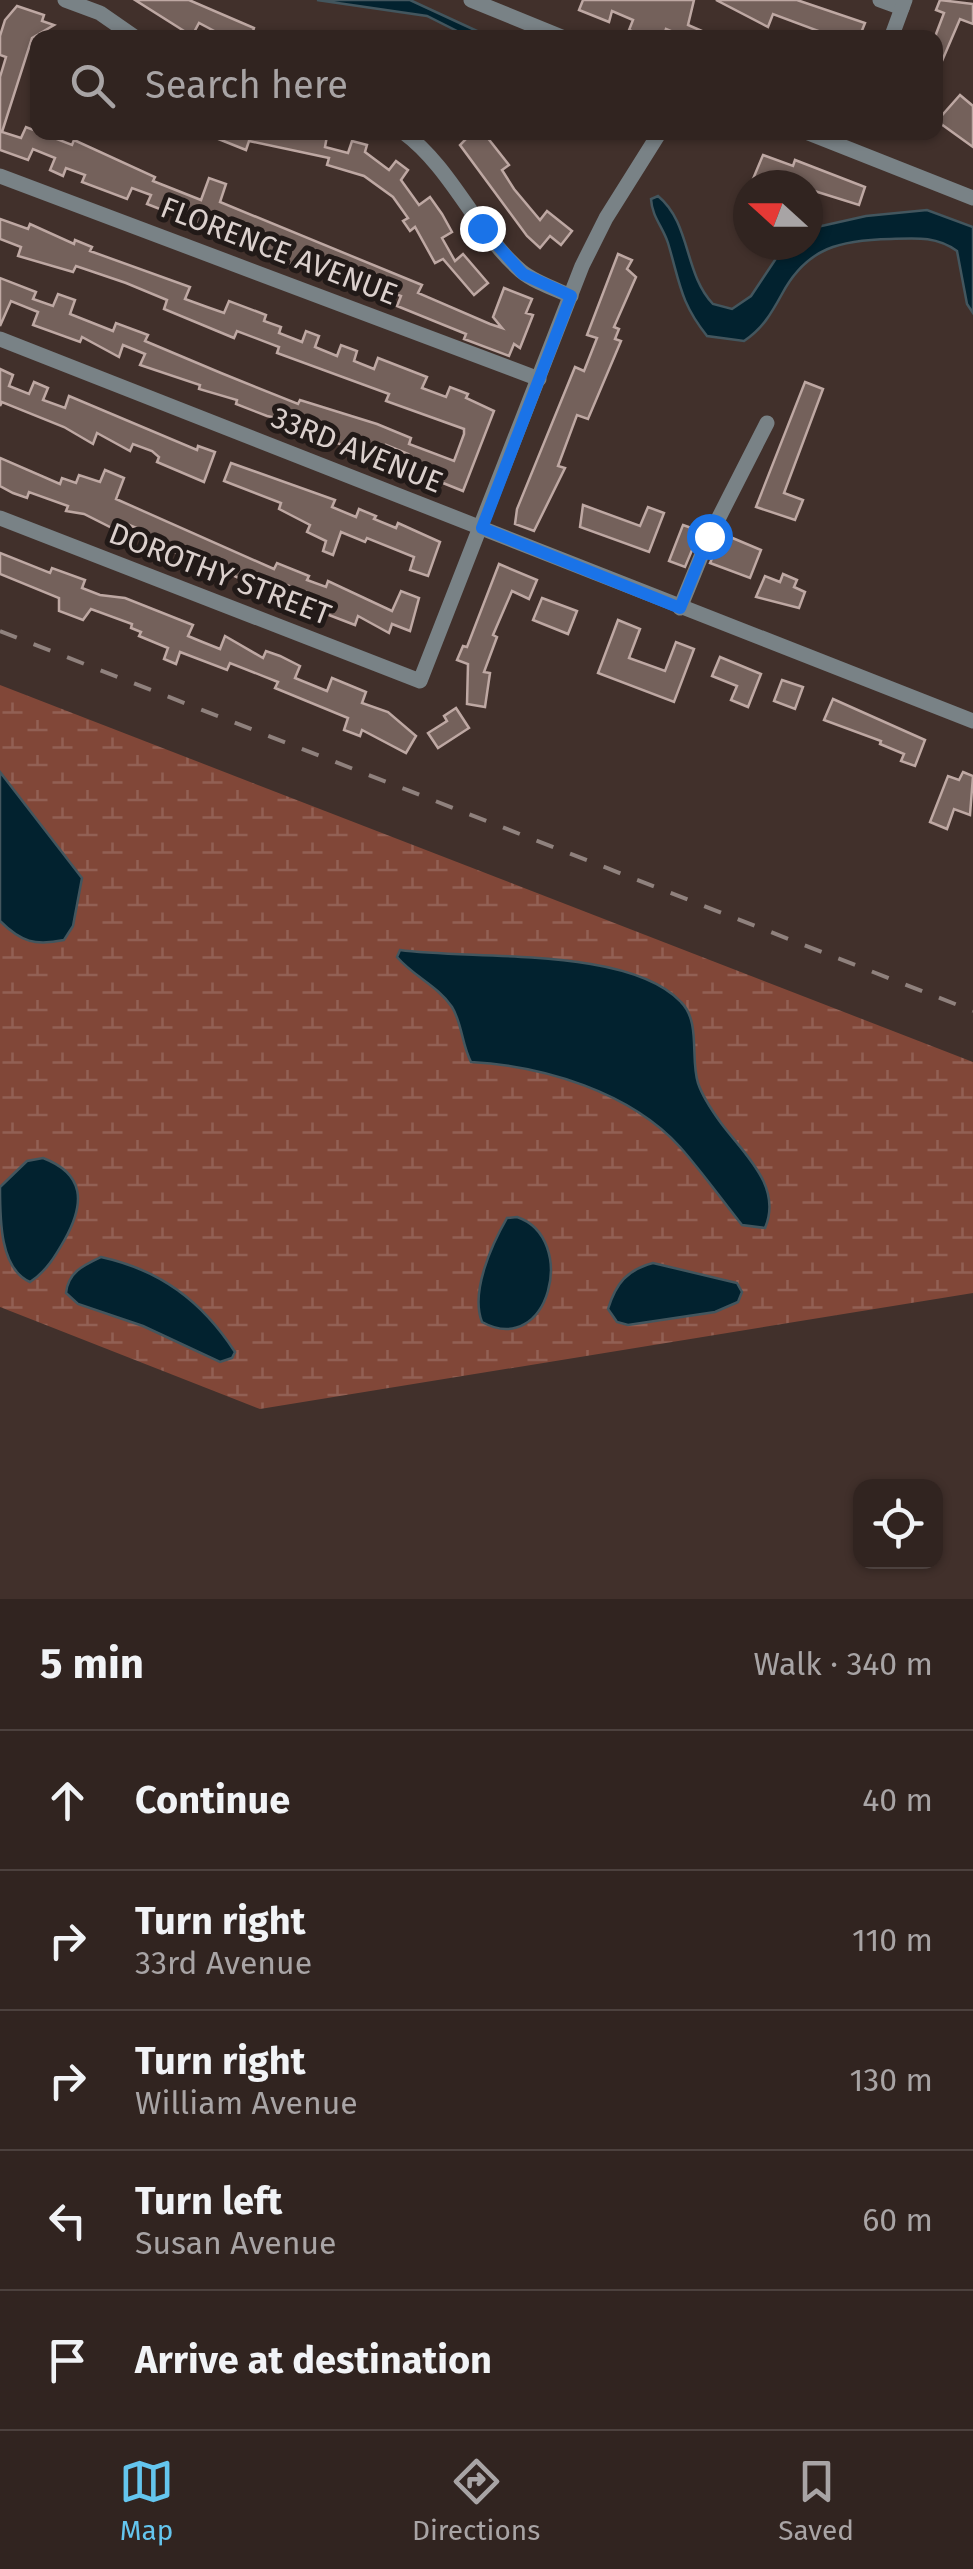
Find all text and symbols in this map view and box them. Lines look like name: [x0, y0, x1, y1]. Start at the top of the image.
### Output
search box: [30, 30, 943, 140]
icon: search: [65, 58, 120, 113]
text: Search here: [145, 62, 348, 108]
north arrow: [733, 170, 823, 260]
street label: FLORENCE AVENUE: [156, 189, 402, 313]
route end: [460, 206, 506, 252]
street label: 33RD AVENUE: [266, 399, 448, 501]
route start: [687, 514, 733, 560]
street label: DOROTHY STREET: [104, 515, 337, 633]
map controls: [853, 1479, 943, 1569]
button: locate: [853, 1479, 943, 1569]
text: 5 min: [40, 1639, 144, 1689]
text: Walk · 340 m: [753, 1645, 933, 1683]
icon: ahead: [40, 1773, 95, 1828]
text: Continue: [135, 1777, 290, 1823]
text: 40 m: [862, 1781, 933, 1819]
text: Turn right: [135, 1898, 305, 1944]
icon: right: [40, 1913, 95, 1968]
text: 110 m: [852, 1921, 933, 1959]
text: 33rd Avenue: [135, 1944, 312, 1982]
text: Turn right: [135, 2038, 305, 2084]
icon: right: [40, 2053, 95, 2108]
text: 130 m: [849, 2061, 933, 2099]
text: William Avenue: [135, 2084, 358, 2122]
text: Turn left: [135, 2178, 282, 2224]
icon: left: [40, 2193, 95, 2248]
text: 60 m: [862, 2201, 933, 2239]
text: Susan Avenue: [135, 2224, 337, 2262]
icon: arrive: [40, 2333, 95, 2388]
text: Arrive at destination: [135, 2337, 492, 2383]
tab: Map: [119, 2454, 174, 2547]
tab: Directions: [412, 2454, 540, 2547]
tab: Saved: [778, 2454, 854, 2547]

